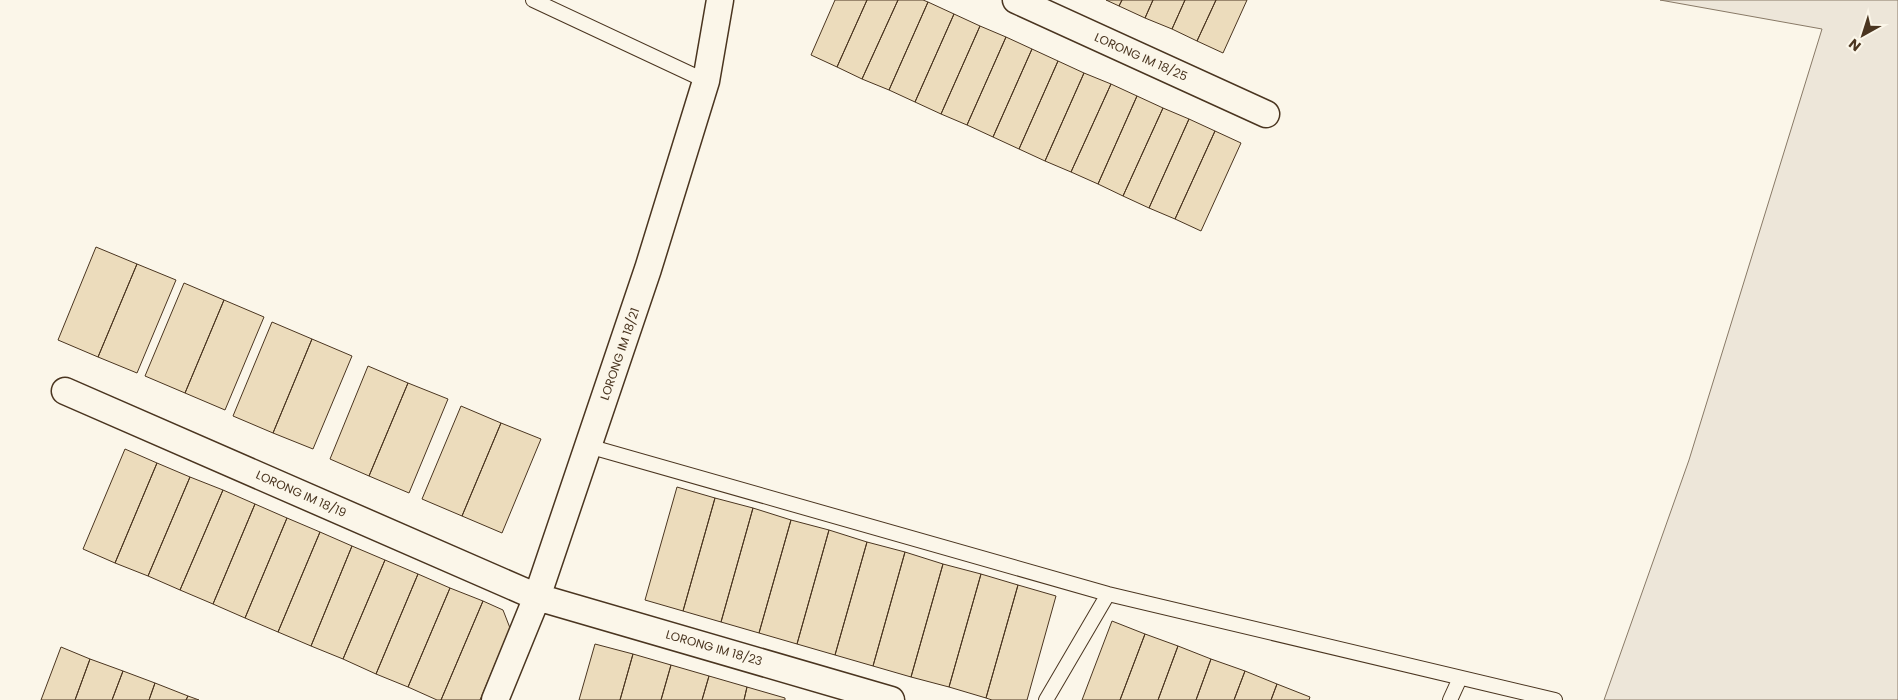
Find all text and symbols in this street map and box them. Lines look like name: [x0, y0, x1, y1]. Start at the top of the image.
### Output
north arrow: [1838, 10, 1888, 60]
street label: LORONG IM 18/25: [1092, 28, 1191, 85]
text: N: [1844, 34, 1865, 56]
street label: LORONG IM 18/21: [596, 305, 643, 402]
street label: LORONG IM 18/19: [253, 466, 349, 521]
street label: LORONG IM 18/23: [664, 626, 764, 669]

